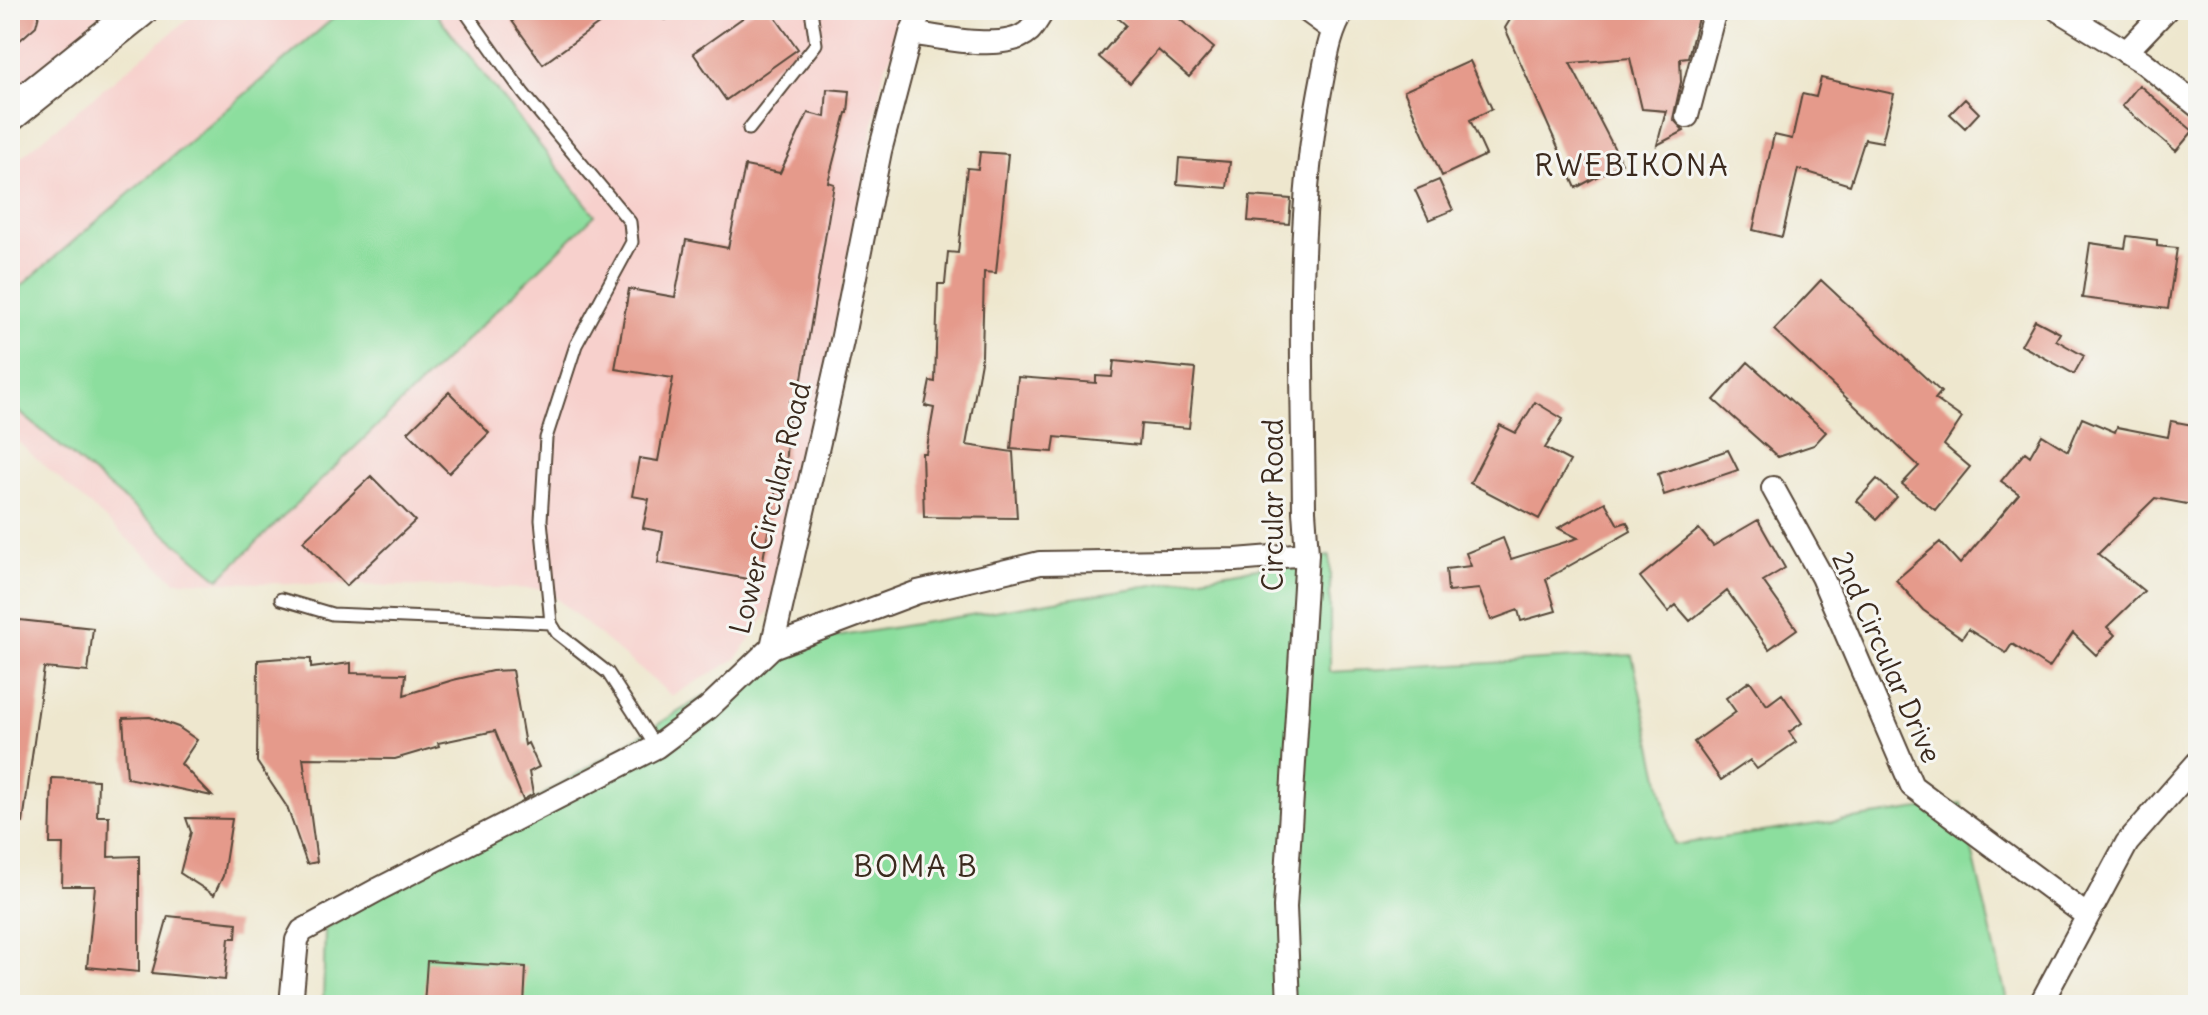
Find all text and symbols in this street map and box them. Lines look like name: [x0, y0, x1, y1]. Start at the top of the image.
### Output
district label: RWEBIKONA: [1534, 146, 1730, 184]
street label: Lower Circular Road: [721, 378, 819, 638]
street label: Circular Road: [1255, 419, 1291, 591]
street label: 2nd Circular Drive: [1824, 546, 1950, 768]
district label: BOMA B: [853, 847, 979, 885]

